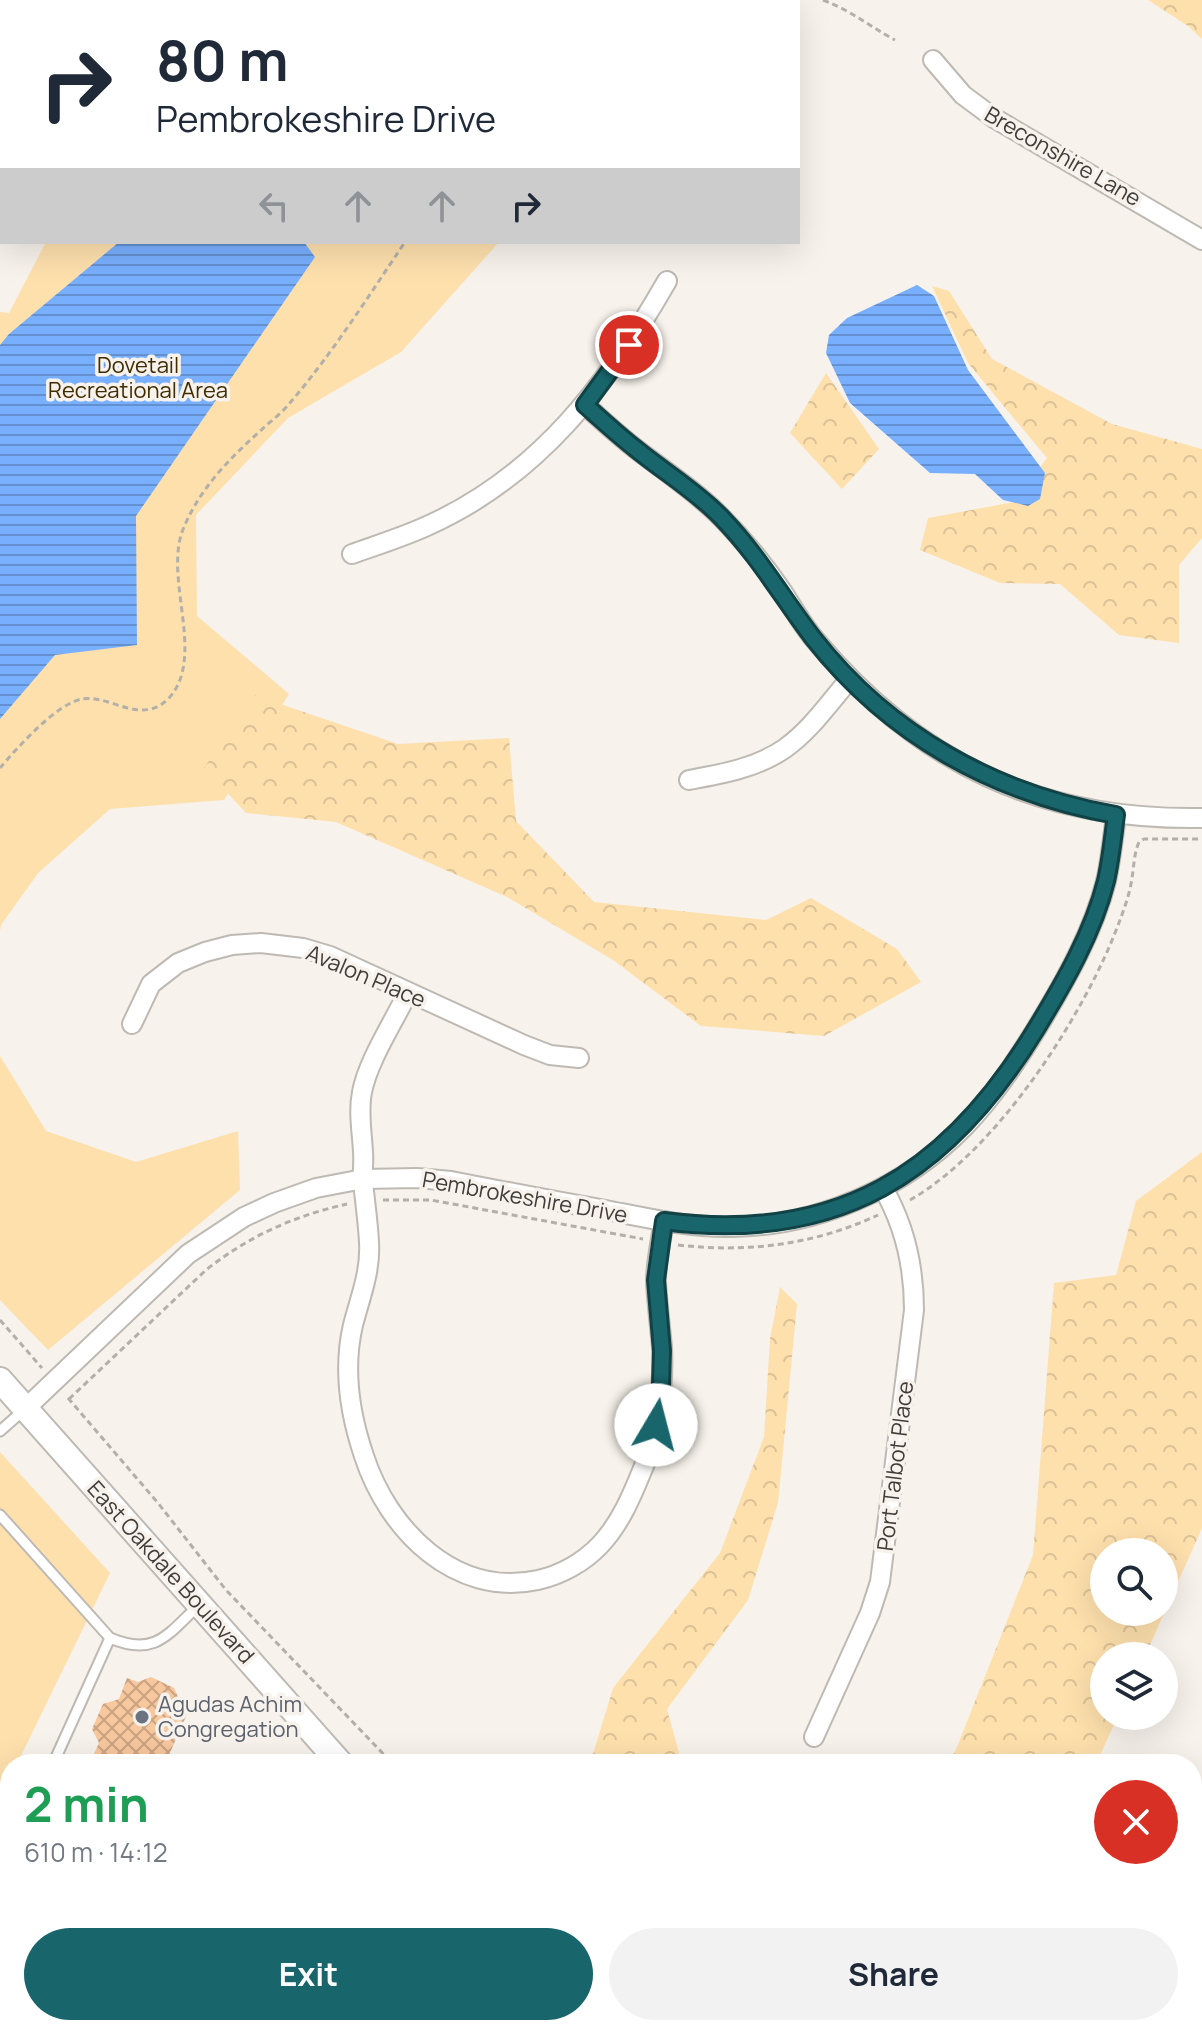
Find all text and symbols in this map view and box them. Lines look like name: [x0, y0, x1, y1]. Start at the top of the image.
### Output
text: 80 m: [156, 21, 289, 98]
icon: right: [24, 32, 128, 136]
text: Pembrokeshire Drive: [156, 94, 496, 143]
street label: Breconshire Lane: [979, 99, 1147, 213]
icon: left: [252, 184, 296, 228]
icon: ahead: [336, 184, 380, 228]
icon: ahead: [420, 184, 464, 228]
icon: right: [504, 184, 548, 228]
pin: [595, 311, 663, 379]
icon: arrive: [607, 323, 651, 367]
park label: Dovetail Recreational Area: [48, 350, 228, 405]
street label: Avalon Place: [302, 937, 430, 1015]
street label: Pembrokeshire Drive: [420, 1164, 630, 1230]
street label: Port Talbot Place: [870, 1379, 920, 1553]
position arrow: [614, 1383, 698, 1467]
street label: East Oakdale Boulevard: [81, 1474, 261, 1670]
map controls: [1090, 1538, 1178, 1730]
button: search: [1090, 1538, 1178, 1626]
button: layers: [1090, 1642, 1178, 1730]
place label: Agudas Achim Congregation: [158, 1689, 302, 1744]
marker: Agudas Achim Congregation: [133, 1708, 151, 1726]
text: 2 min: [24, 1771, 149, 1836]
button: close: [1094, 1780, 1178, 1864]
text: 610 m · 14:12: [24, 1834, 167, 1870]
button: Exit: [24, 1928, 593, 2020]
button: Share: [609, 1928, 1178, 2020]

